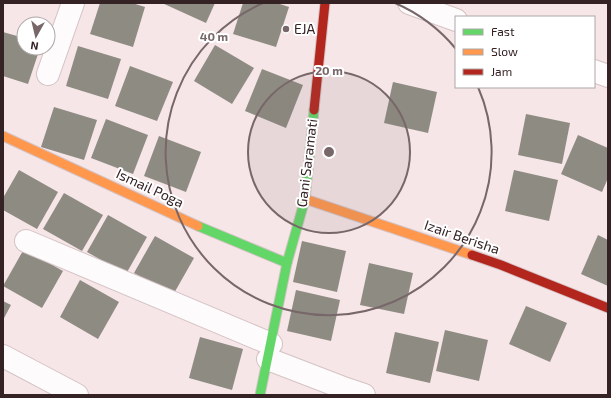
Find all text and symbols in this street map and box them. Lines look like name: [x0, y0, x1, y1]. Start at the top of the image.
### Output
north arrow: [16, 16, 56, 56]
legend: [455, 16, 595, 88]
place label: EJA: [294, 20, 316, 37]
marker: EJA: [281, 24, 291, 34]
text: Fast: [491, 24, 515, 38]
text: 40 m: [200, 29, 228, 43]
text: N: [30, 39, 39, 53]
text: Slow: [491, 44, 518, 58]
text: 20 m: [315, 63, 343, 77]
text: Jam: [491, 64, 512, 78]
street label: Gani Saramati: [293, 118, 320, 208]
centre of rings: [322, 145, 336, 159]
street label: Ismail Poga: [114, 164, 187, 211]
street label: Izair Berisha: [422, 216, 502, 257]

